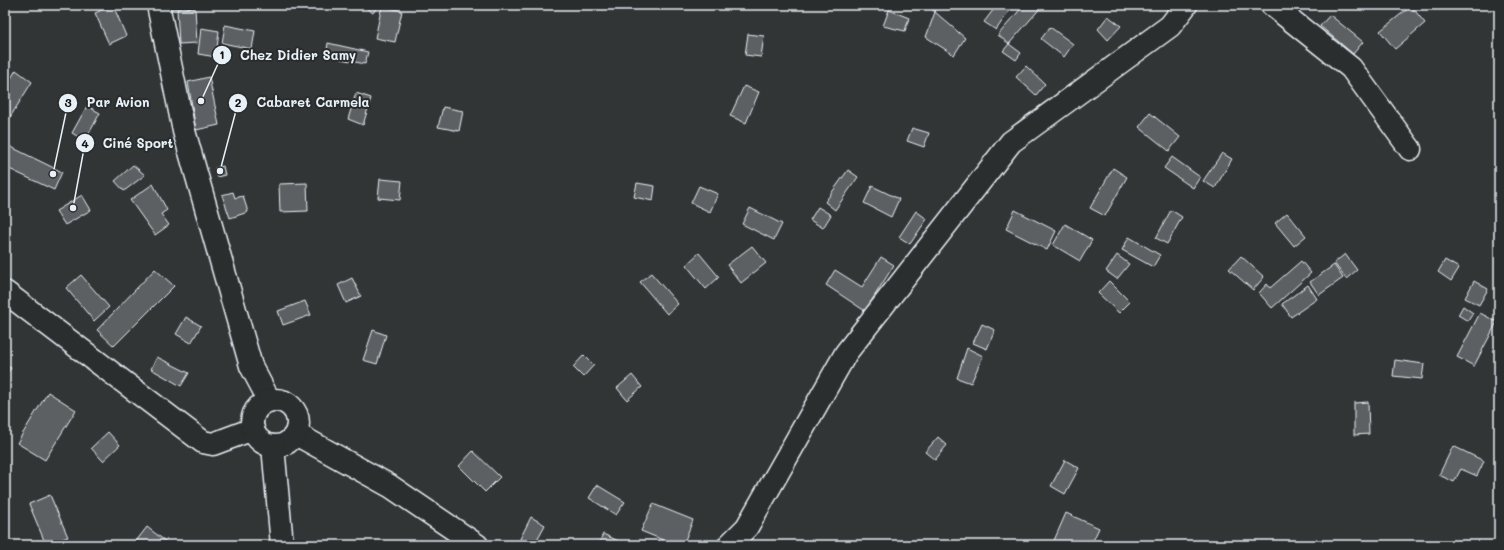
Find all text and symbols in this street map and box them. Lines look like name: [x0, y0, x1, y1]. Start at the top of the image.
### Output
callout: Chez Didier Samy: [212, 43, 364, 68]
text: 1: [219, 46, 225, 62]
text: Chez Didier Samy: [240, 46, 356, 64]
callout: Par Avion: [58, 90, 157, 115]
callout: Cabaret Carmela: [228, 90, 377, 115]
text: Par Avion: [87, 93, 149, 110]
text: Cabaret Carmela: [257, 93, 369, 110]
text: 3: [64, 94, 72, 110]
text: 2: [235, 94, 242, 110]
callout: Ciné Sport: [75, 131, 181, 156]
text: Ciné Sport: [103, 134, 174, 151]
text: 4: [81, 135, 89, 151]

